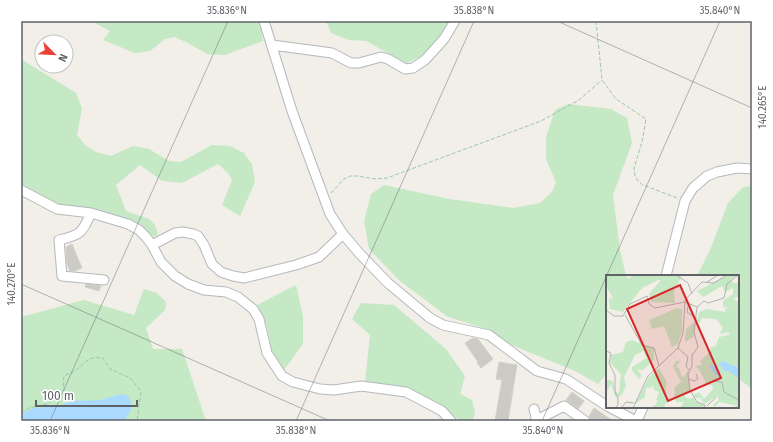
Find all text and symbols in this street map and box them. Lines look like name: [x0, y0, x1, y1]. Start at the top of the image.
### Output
text: 35.836°N: [207, 5, 247, 17]
text: 35.838°N: [454, 5, 494, 17]
text: 35.840°N: [700, 5, 740, 17]
north arrow: [34, 34, 74, 74]
text: N: [55, 52, 70, 64]
text: 140.265°E: [757, 85, 769, 129]
text: 140.270°E: [6, 263, 18, 305]
inset map: [606, 275, 739, 408]
scale bar: [36, 382, 137, 408]
text: 100 m: [42, 389, 74, 403]
text: 35.836°N: [30, 425, 70, 437]
text: 35.838°N: [276, 425, 316, 437]
text: 35.840°N: [523, 425, 563, 437]

